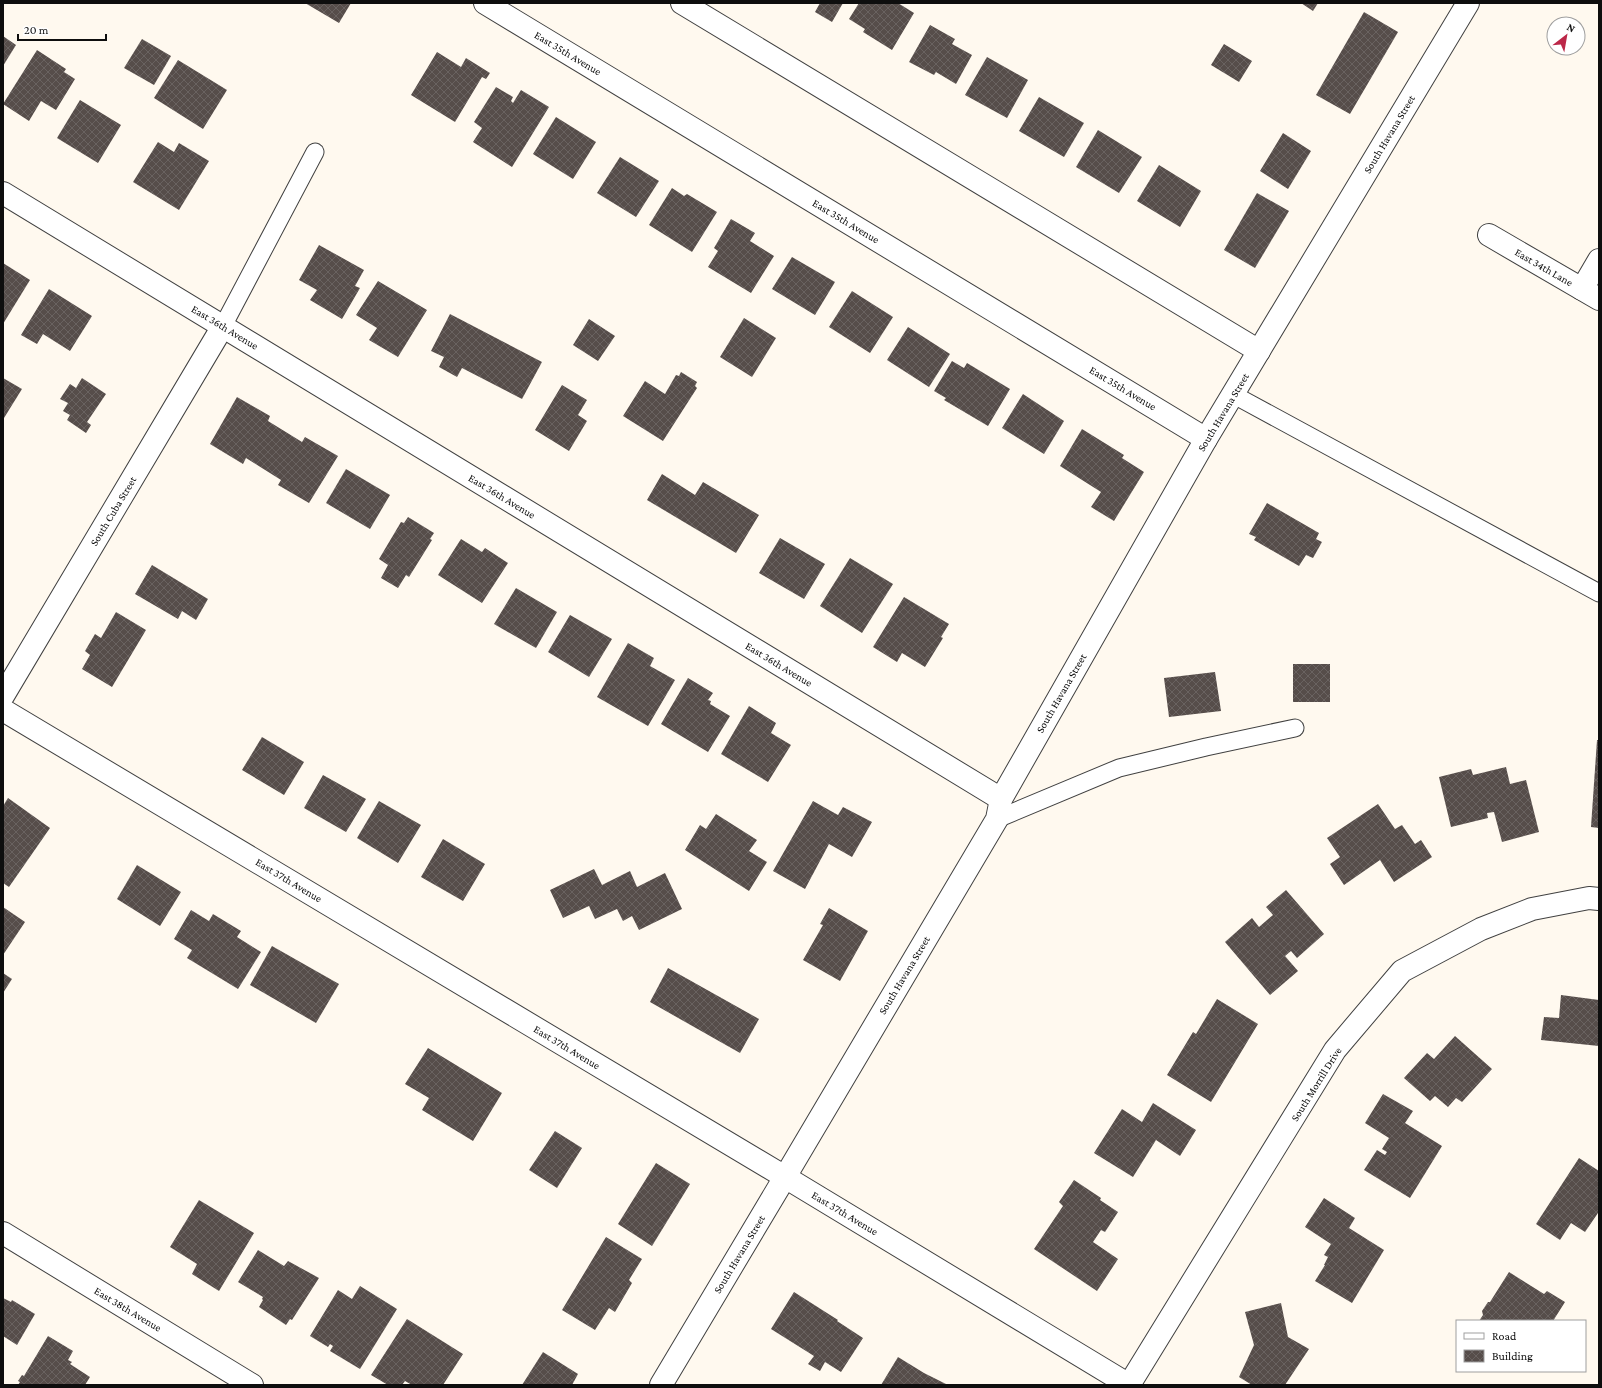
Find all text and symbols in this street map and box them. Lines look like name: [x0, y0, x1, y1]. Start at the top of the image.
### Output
scale bar: [18, 16, 106, 42]
north arrow: [1546, 16, 1586, 56]
text: N: [1565, 20, 1578, 35]
text: 20 m: [24, 23, 49, 37]
street label: East 35th Avenue: [533, 28, 604, 78]
street label: South Havana Street: [1361, 92, 1417, 175]
street label: East 35th Avenue: [811, 196, 882, 246]
street label: East 34th Lane: [1513, 246, 1575, 288]
street label: East 36th Avenue: [189, 302, 261, 352]
street label: East 35th Avenue: [1088, 363, 1159, 413]
street label: South Havana Street: [1195, 370, 1251, 453]
street label: East 36th Avenue: [466, 471, 538, 521]
street label: South Cuba Street: [88, 474, 139, 548]
street label: East 36th Avenue: [743, 639, 815, 689]
street label: South Havana Street: [1033, 651, 1089, 735]
street label: East 37th Avenue: [254, 855, 324, 905]
street label: South Havana Street: [876, 933, 932, 1016]
street label: East 37th Avenue: [532, 1022, 602, 1072]
street label: South Morrill Drive: [1288, 1045, 1344, 1123]
street label: East 37th Avenue: [810, 1188, 880, 1238]
street label: South Havana Street: [711, 1212, 767, 1295]
street label: East 38th Avenue: [92, 1284, 164, 1334]
legend: [1456, 1320, 1586, 1372]
text: Road: [1492, 1329, 1517, 1343]
text: Building: [1492, 1349, 1533, 1363]

